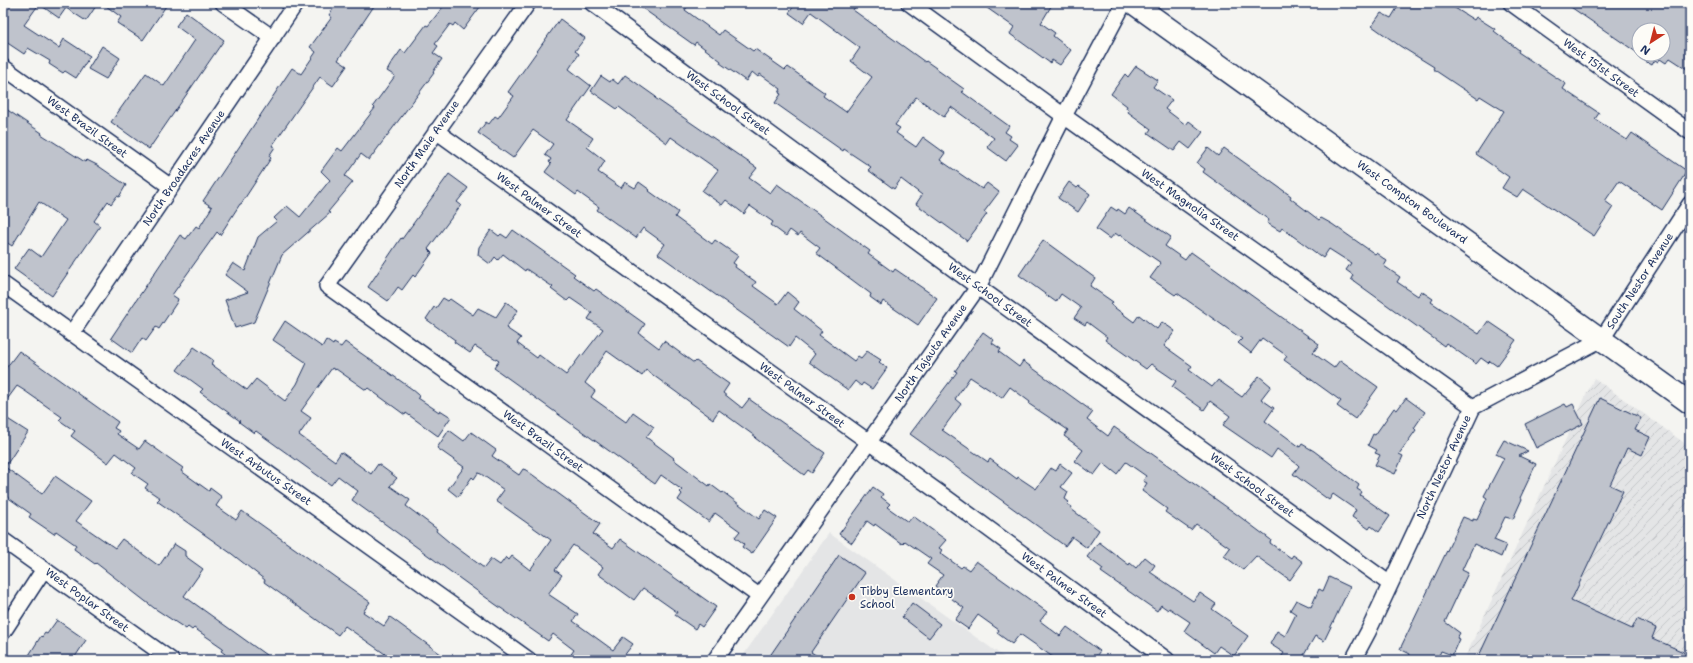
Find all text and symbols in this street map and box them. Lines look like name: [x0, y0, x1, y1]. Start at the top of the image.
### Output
north arrow: [1631, 22, 1671, 62]
street label: West 151st Street: [1560, 35, 1642, 101]
text: N: [1637, 41, 1653, 58]
street label: West School Street: [683, 67, 773, 139]
street label: West Brazil Street: [44, 93, 131, 162]
street label: North Maie Avenue: [391, 97, 463, 191]
street label: North Broadacres Avenue: [139, 107, 229, 229]
street label: West Compton Boulevard: [1354, 157, 1470, 247]
street label: West Magnolia Street: [1138, 165, 1242, 245]
street label: West Palmer Street: [493, 169, 585, 241]
street label: South Nestor Avenue: [1603, 230, 1677, 332]
street label: West School Street: [945, 259, 1035, 331]
street label: North Tajauta Avenue: [891, 301, 971, 405]
street label: West Palmer Street: [756, 359, 848, 431]
street label: West Brazil Street: [500, 407, 587, 476]
street label: North Nestor Avenue: [1413, 413, 1475, 521]
street label: West Arbutus Street: [218, 435, 315, 509]
street label: West School Street: [1207, 449, 1297, 521]
street label: West Palmer Street: [1018, 549, 1110, 621]
street label: West Poplar Street: [42, 565, 132, 636]
place label: Tibby Elementary School: [860, 584, 953, 612]
marker: Tibby Elementary School: [847, 592, 857, 602]

